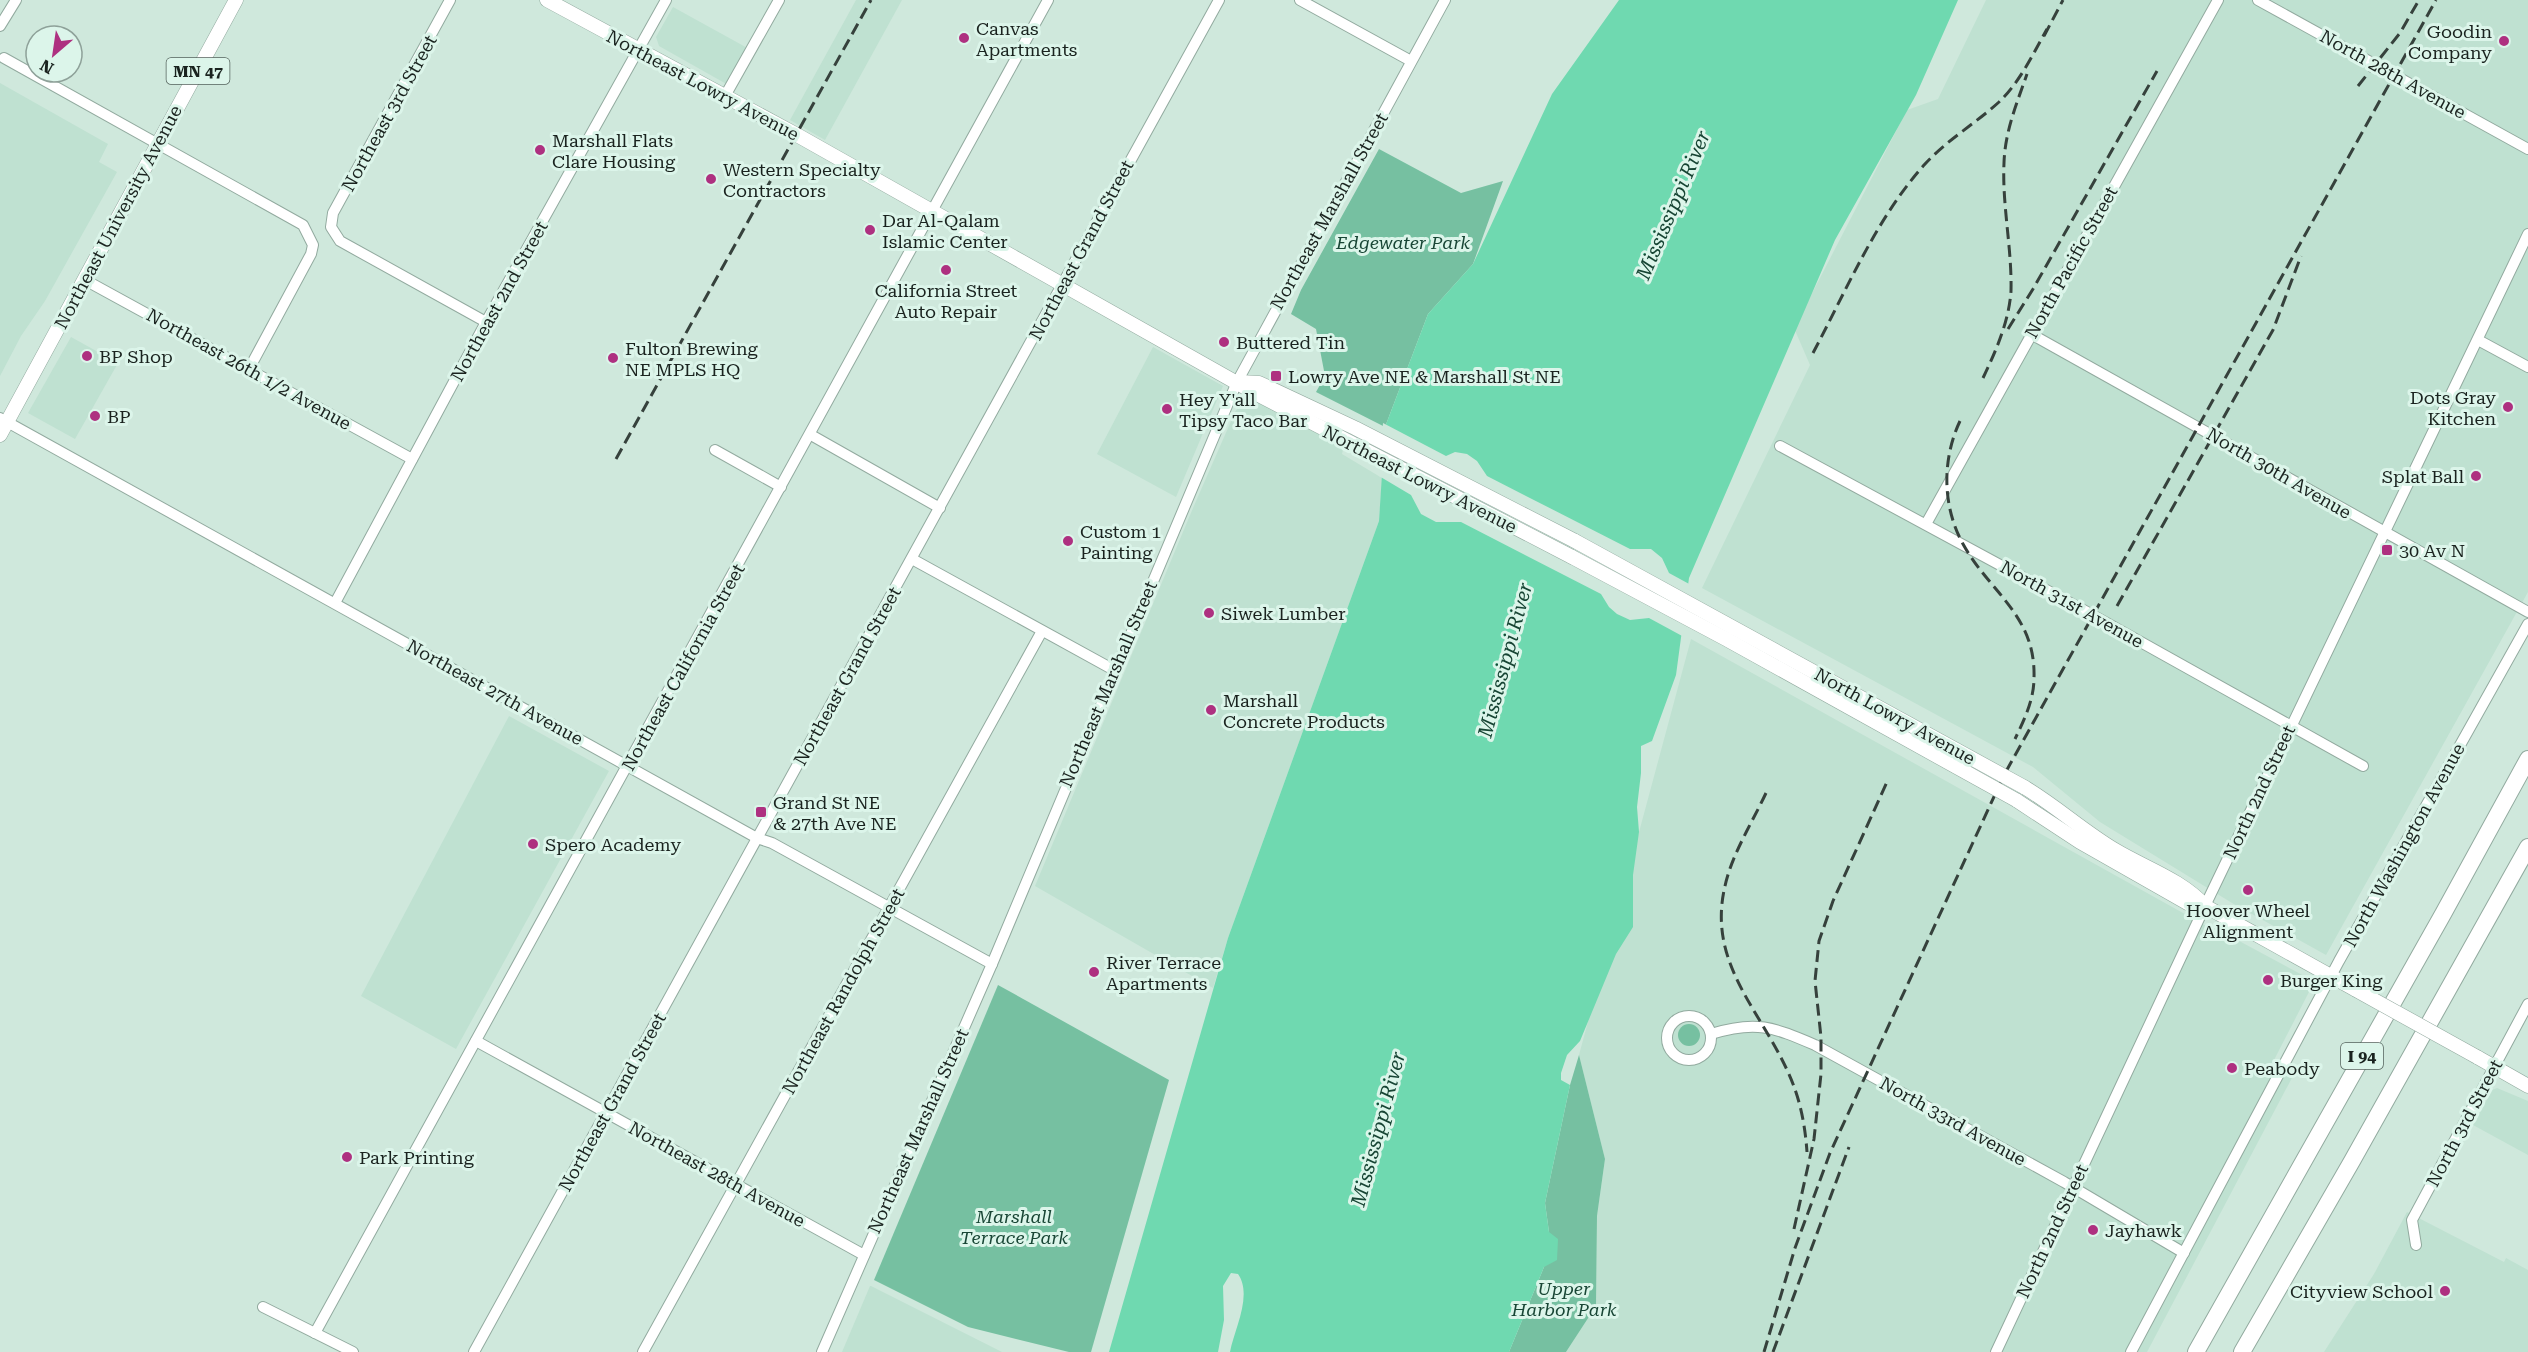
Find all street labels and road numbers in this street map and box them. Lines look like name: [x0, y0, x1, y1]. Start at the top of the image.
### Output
street label: Northeast Lowry Avenue: [603, 25, 803, 145]
street label: North 28th Avenue: [2316, 25, 2470, 123]
street label: Northeast 3rd Street: [337, 31, 441, 195]
road number: MN 47: [166, 58, 230, 84]
street label: Northeast University Avenue: [50, 101, 186, 332]
street label: Northeast Marshall Street: [1266, 109, 1392, 313]
street label: Northeast Grand Street: [1025, 156, 1138, 344]
street label: North Pacific Street: [2020, 182, 2122, 342]
street label: Northeast 2nd Street: [446, 217, 552, 385]
street label: Northeast 26th 1/2 Avenue: [143, 304, 355, 434]
street label: Northeast Lowry Avenue: [1319, 421, 1521, 537]
street label: North 30th Avenue: [2203, 423, 2355, 523]
street label: North 31st Avenue: [1997, 556, 2147, 652]
street label: Northeast California Street: [617, 560, 749, 774]
street label: Northeast Marshall Street: [1055, 577, 1161, 790]
street label: Northeast Grand Street: [789, 583, 905, 769]
street label: Northeast 27th Avenue: [403, 635, 587, 749]
street label: North Lowry Avenue: [1811, 663, 1979, 769]
street label: North 2nd Street: [2219, 721, 2299, 862]
street label: North Washington Avenue: [2339, 739, 2469, 950]
street label: Northeast Randolph Street: [778, 884, 909, 1098]
street label: Northeast Grand Street: [554, 1009, 670, 1195]
street label: Northeast Marshall Street: [863, 1025, 973, 1237]
road number: I 94: [2341, 1043, 2383, 1069]
street label: North 3rd Street: [2422, 1056, 2506, 1190]
street label: North 33rd Avenue: [1876, 1072, 2030, 1170]
street label: Northeast 28th Avenue: [625, 1117, 809, 1231]
street label: North 2nd Street: [2012, 1160, 2092, 1301]

